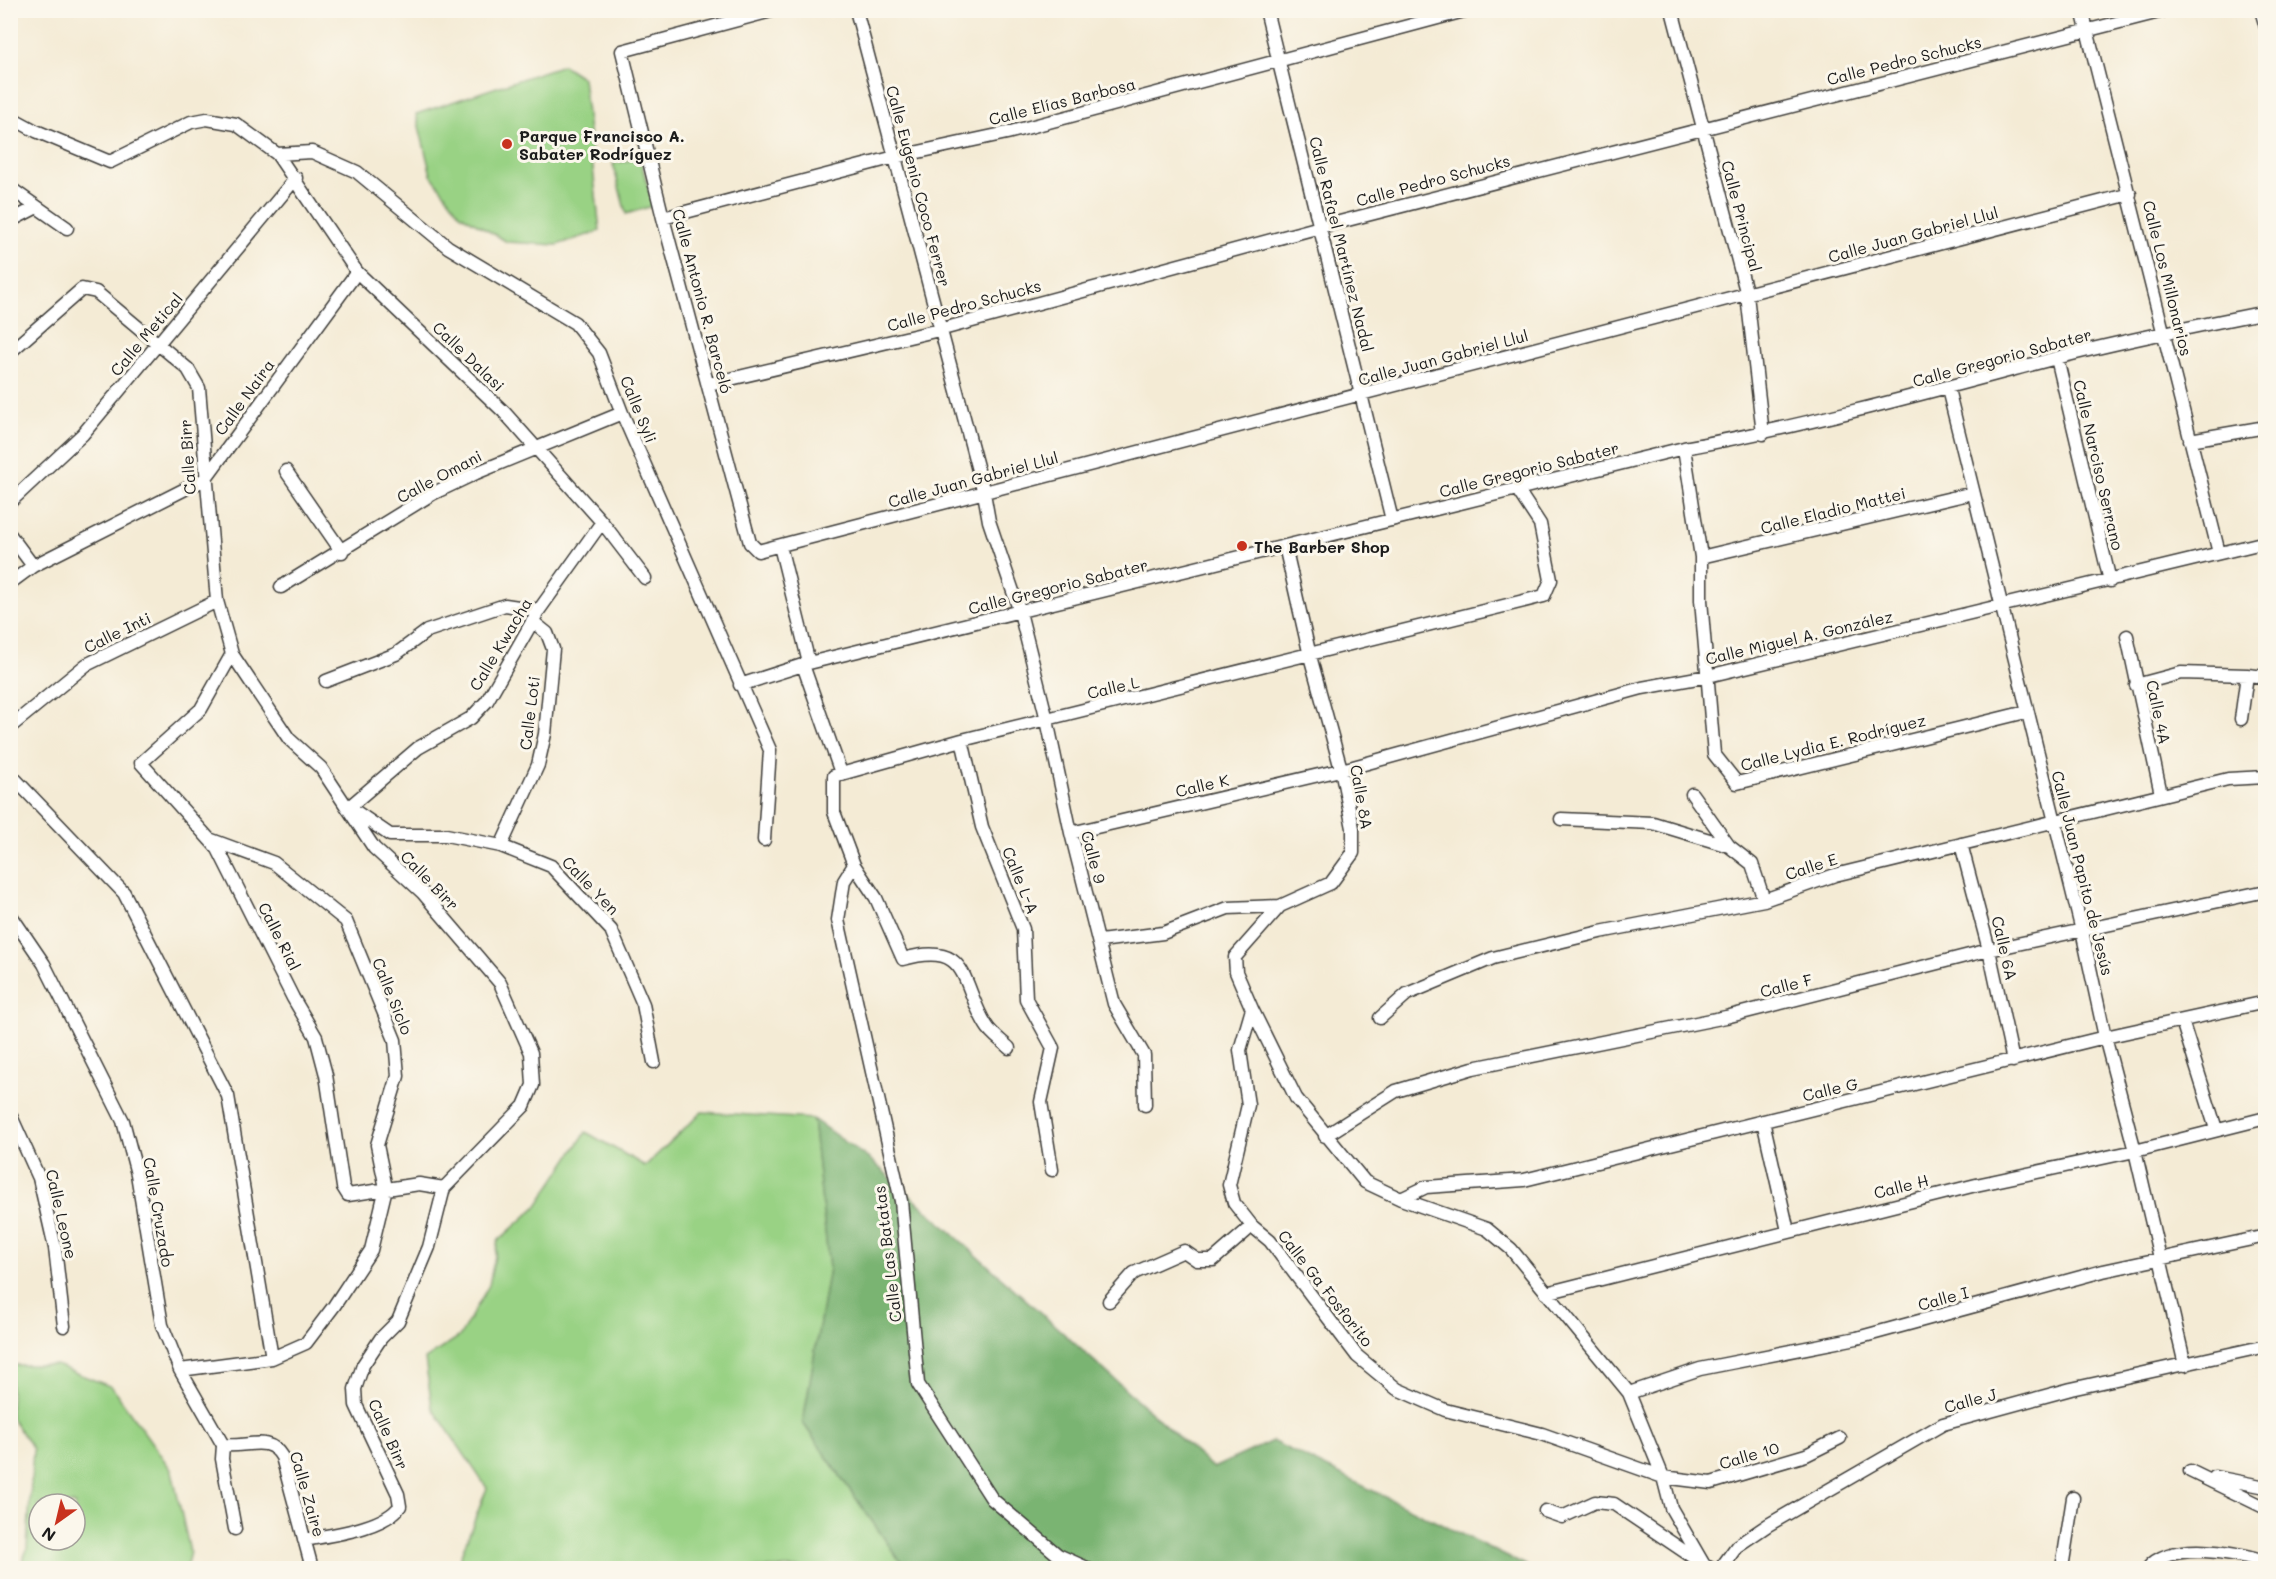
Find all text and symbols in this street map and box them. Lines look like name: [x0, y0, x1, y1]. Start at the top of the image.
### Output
street label: Calle Pedro Schucks: [1824, 31, 1984, 89]
street label: Calle Elías Barbosa: [986, 73, 1138, 129]
street label: Calle Eugenio Coco Ferrer: [882, 83, 956, 289]
place label: Parque Francisco A. Sabater Rodríguez: [519, 125, 685, 164]
street label: Calle Rafael Martínez Nadal: [1305, 134, 1379, 354]
marker: Parque Francisco A. Sabater Rodríguez: [500, 137, 514, 151]
street label: Calle Pedro Schucks: [1354, 149, 1512, 211]
street label: Calle Principal: [1717, 158, 1767, 274]
street label: Calle Los Millonarios: [2139, 198, 2197, 358]
street label: Calle Juan Gabriel Llul: [1826, 201, 2000, 267]
street label: Calle Antonio R. Barceló: [668, 206, 738, 396]
street label: Calle Pedro Schucks: [885, 274, 1043, 336]
street label: Calle Metical: [105, 288, 187, 380]
street label: Calle Dalasi: [429, 316, 509, 396]
street label: Calle Gregorio Sabater: [1910, 323, 2094, 391]
street label: Calle Juan Gabriel Llul: [1356, 324, 1530, 390]
street label: Calle Naira: [209, 355, 279, 439]
street label: Calle Syli: [616, 372, 662, 446]
street label: Calle Narciso Serrano: [2069, 378, 2129, 552]
street label: Calle Birr: [174, 419, 200, 495]
street label: Calle Gregorio Sabater: [1437, 436, 1621, 502]
street label: Calle Omani: [393, 445, 485, 507]
street label: Calle Juan Gabriel Llul: [886, 446, 1060, 512]
street label: Calle Eladio Mattei: [1758, 482, 1908, 538]
place label: The Barber Shop: [1254, 536, 1390, 557]
marker: The Barber Shop: [1235, 539, 1249, 553]
street label: Calle Gregorio Sabater: [966, 553, 1150, 619]
street label: Calle Kwacha: [464, 594, 536, 694]
street label: Calle Miguel A. González: [1703, 605, 1895, 669]
street label: Calle Inti: [80, 607, 154, 657]
street label: Calle L: [1085, 671, 1142, 703]
street label: Calle Loti: [514, 675, 544, 751]
street label: Calle 4A: [2142, 678, 2176, 746]
street label: Calle Lydia E. Rodríguez: [1738, 709, 1928, 775]
street label: Calle 8A: [1346, 763, 1378, 831]
street label: Calle Juan Papito de Jesús: [2047, 768, 2119, 978]
street label: Calle K: [1173, 769, 1231, 801]
street label: Calle 9: [1077, 828, 1111, 886]
street label: Calle L-A: [998, 843, 1044, 917]
street label: Calle Birr: [396, 846, 464, 914]
street label: Calle E: [1782, 848, 1840, 884]
street label: Calle Yen: [558, 851, 624, 919]
street label: Calle Rial: [254, 898, 306, 974]
street label: Calle 6A: [1987, 914, 2023, 982]
street label: Calle Siclo: [368, 954, 418, 1038]
street label: Calle F: [1758, 968, 1814, 1002]
street label: Calle G: [1800, 1072, 1860, 1106]
street label: Calle Cruzado: [139, 1155, 179, 1269]
street label: Calle Leone: [42, 1167, 82, 1261]
street label: Calle H: [1871, 1169, 1931, 1203]
street label: Calle Las Batatas: [868, 1185, 906, 1323]
street label: Calle Ga Fosforito: [1274, 1225, 1378, 1351]
street label: Calle I: [1915, 1281, 1971, 1315]
street label: Calle J: [1942, 1383, 1999, 1417]
street label: Calle Birr: [364, 1395, 414, 1473]
street label: Calle 10: [1717, 1436, 1782, 1474]
street label: Calle Zaire: [286, 1449, 330, 1539]
north arrow: [27, 1492, 87, 1552]
text: N: [37, 1523, 59, 1547]

